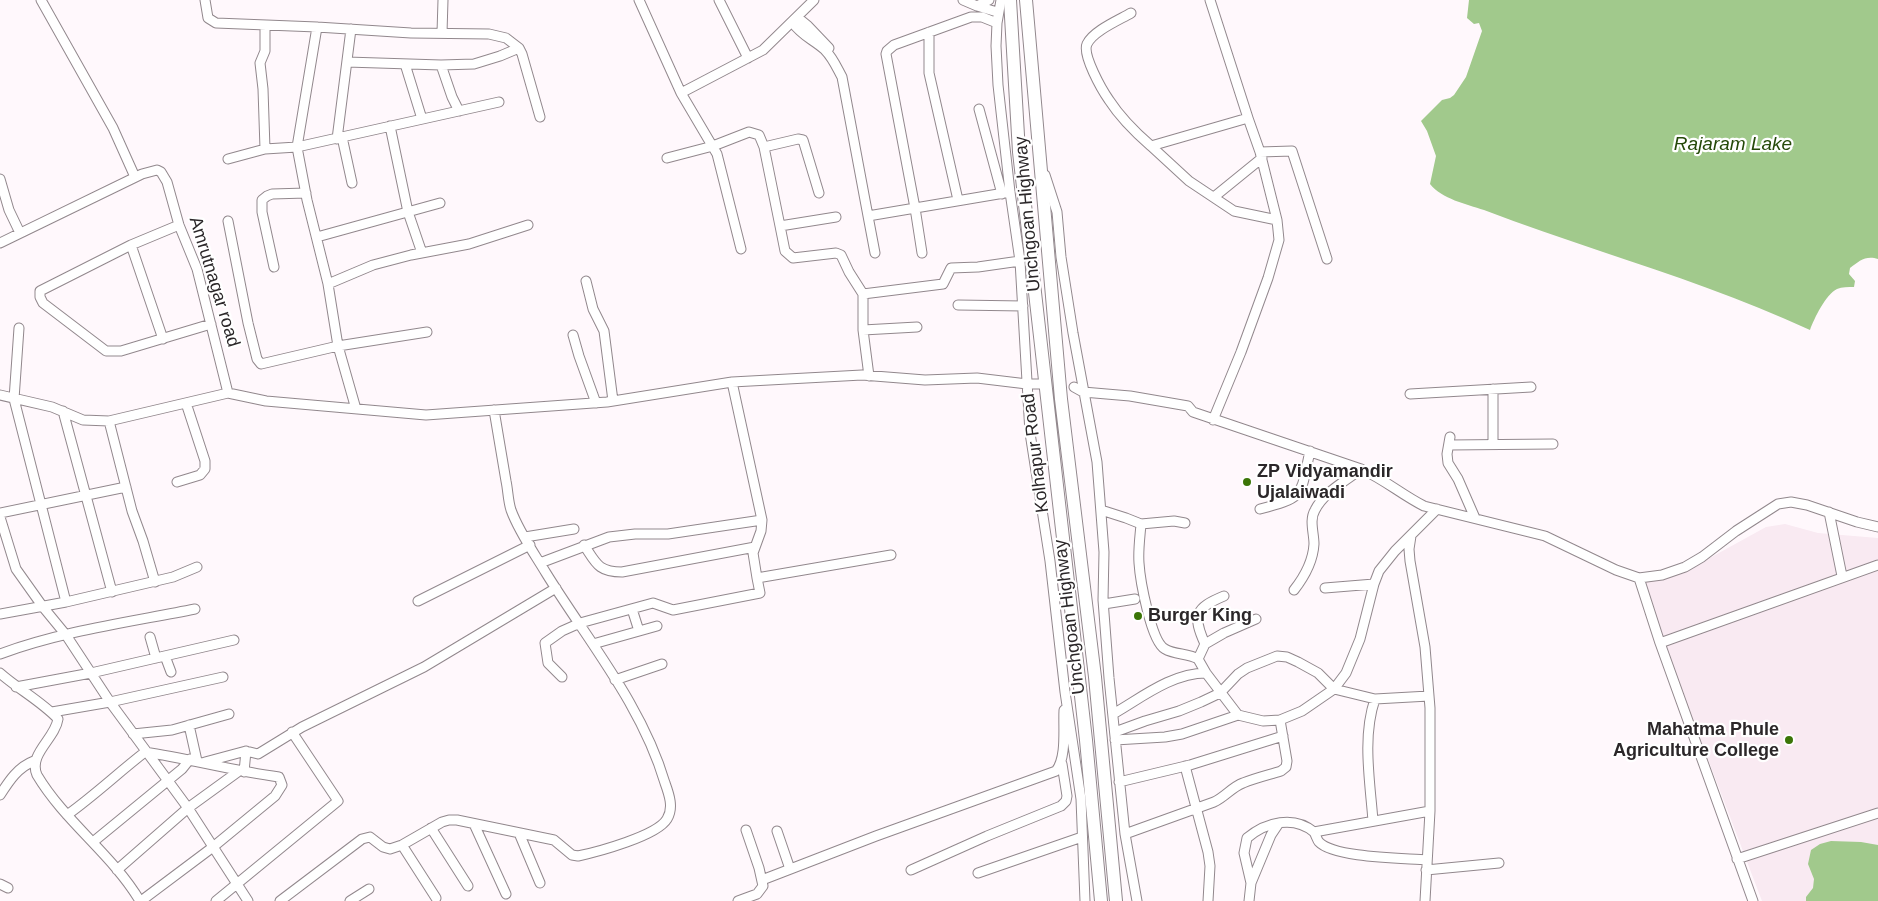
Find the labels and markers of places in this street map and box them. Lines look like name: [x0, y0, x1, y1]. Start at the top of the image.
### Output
place label: ZP Vidyamandir Ujalaiwadi: [1257, 461, 1393, 504]
marker: ZP Vidyamandir Ujalaiwadi: [1241, 476, 1253, 488]
place label: Burger King: [1148, 605, 1252, 627]
marker: Burger King: [1132, 610, 1144, 622]
place label: Mahatma Phule Agriculture College: [1613, 719, 1779, 762]
marker: Mahatma Phule Agriculture College: [1783, 734, 1795, 746]

